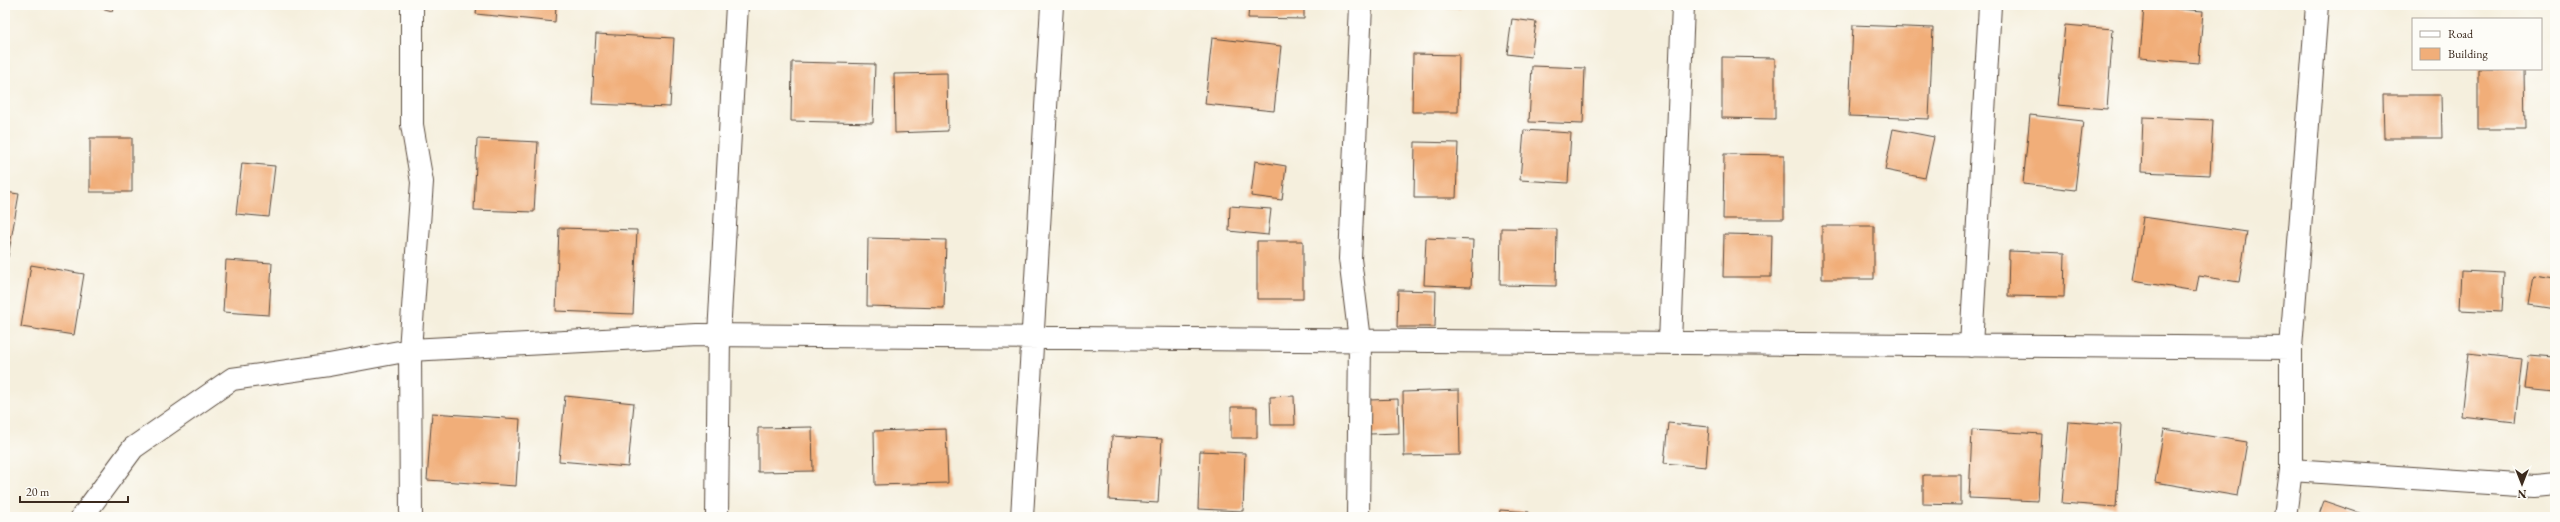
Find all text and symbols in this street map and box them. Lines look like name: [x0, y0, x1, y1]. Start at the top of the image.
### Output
legend: [2412, 18, 2542, 70]
text: Road: [2448, 26, 2474, 42]
text: Building: [2448, 46, 2489, 62]
north arrow: [2502, 464, 2542, 504]
scale bar: [20, 478, 128, 504]
text: 20 m: [26, 484, 50, 500]
text: N: [2517, 487, 2526, 501]

